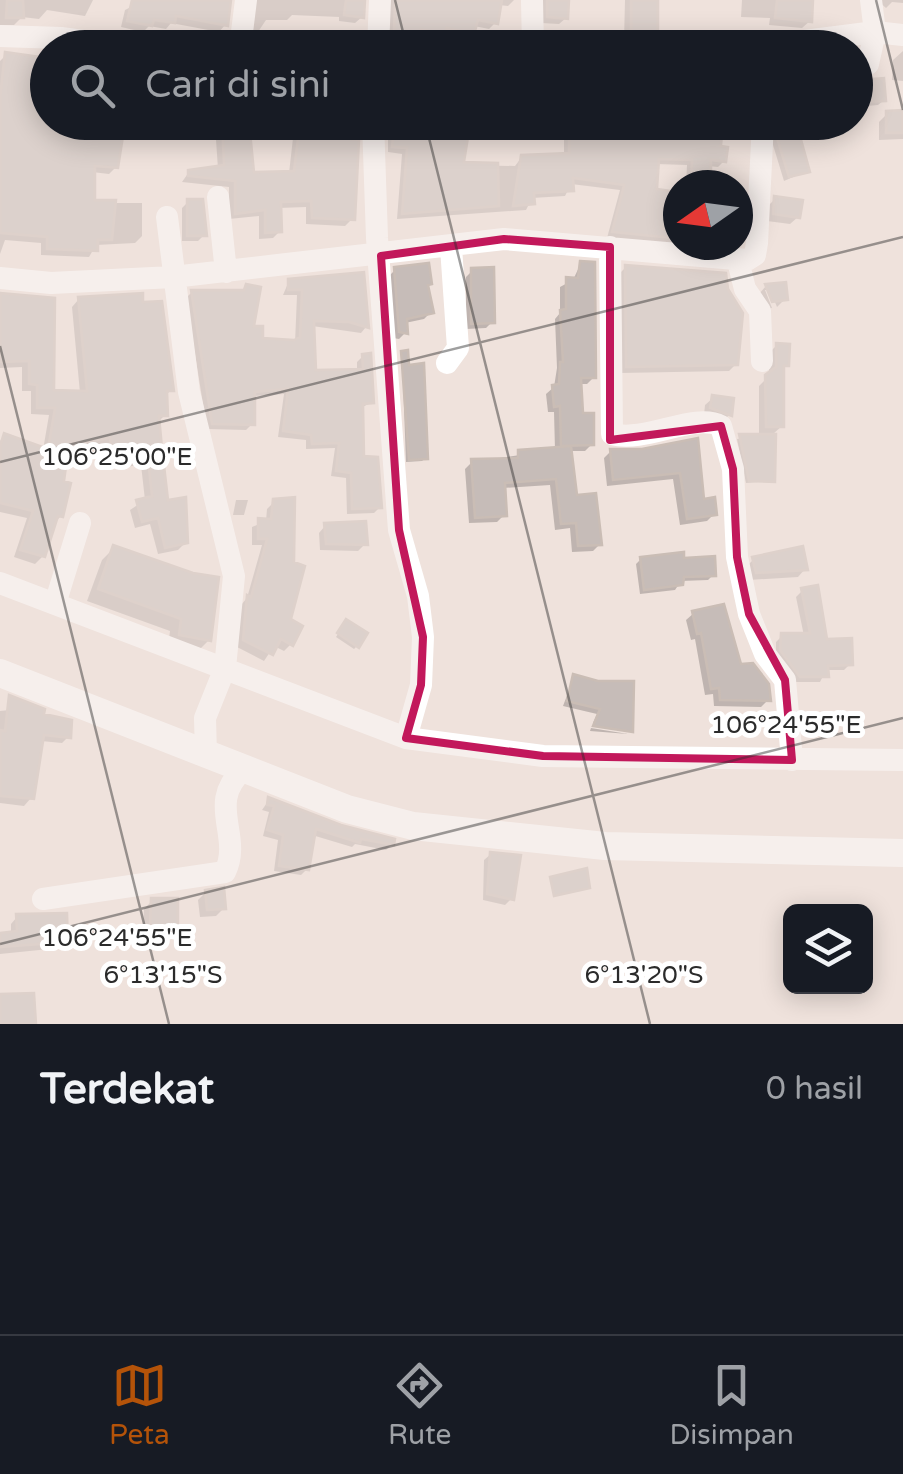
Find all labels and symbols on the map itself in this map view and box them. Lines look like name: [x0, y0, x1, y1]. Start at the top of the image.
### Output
north arrow: [663, 170, 753, 260]
text: 106°25'00"E: [42, 442, 192, 472]
text: 106°24'55"E: [711, 710, 861, 740]
text: 106°24'55"E: [42, 923, 192, 953]
text: 6°13'15"S: [104, 960, 222, 990]
text: 6°13'20"S: [585, 960, 703, 990]

